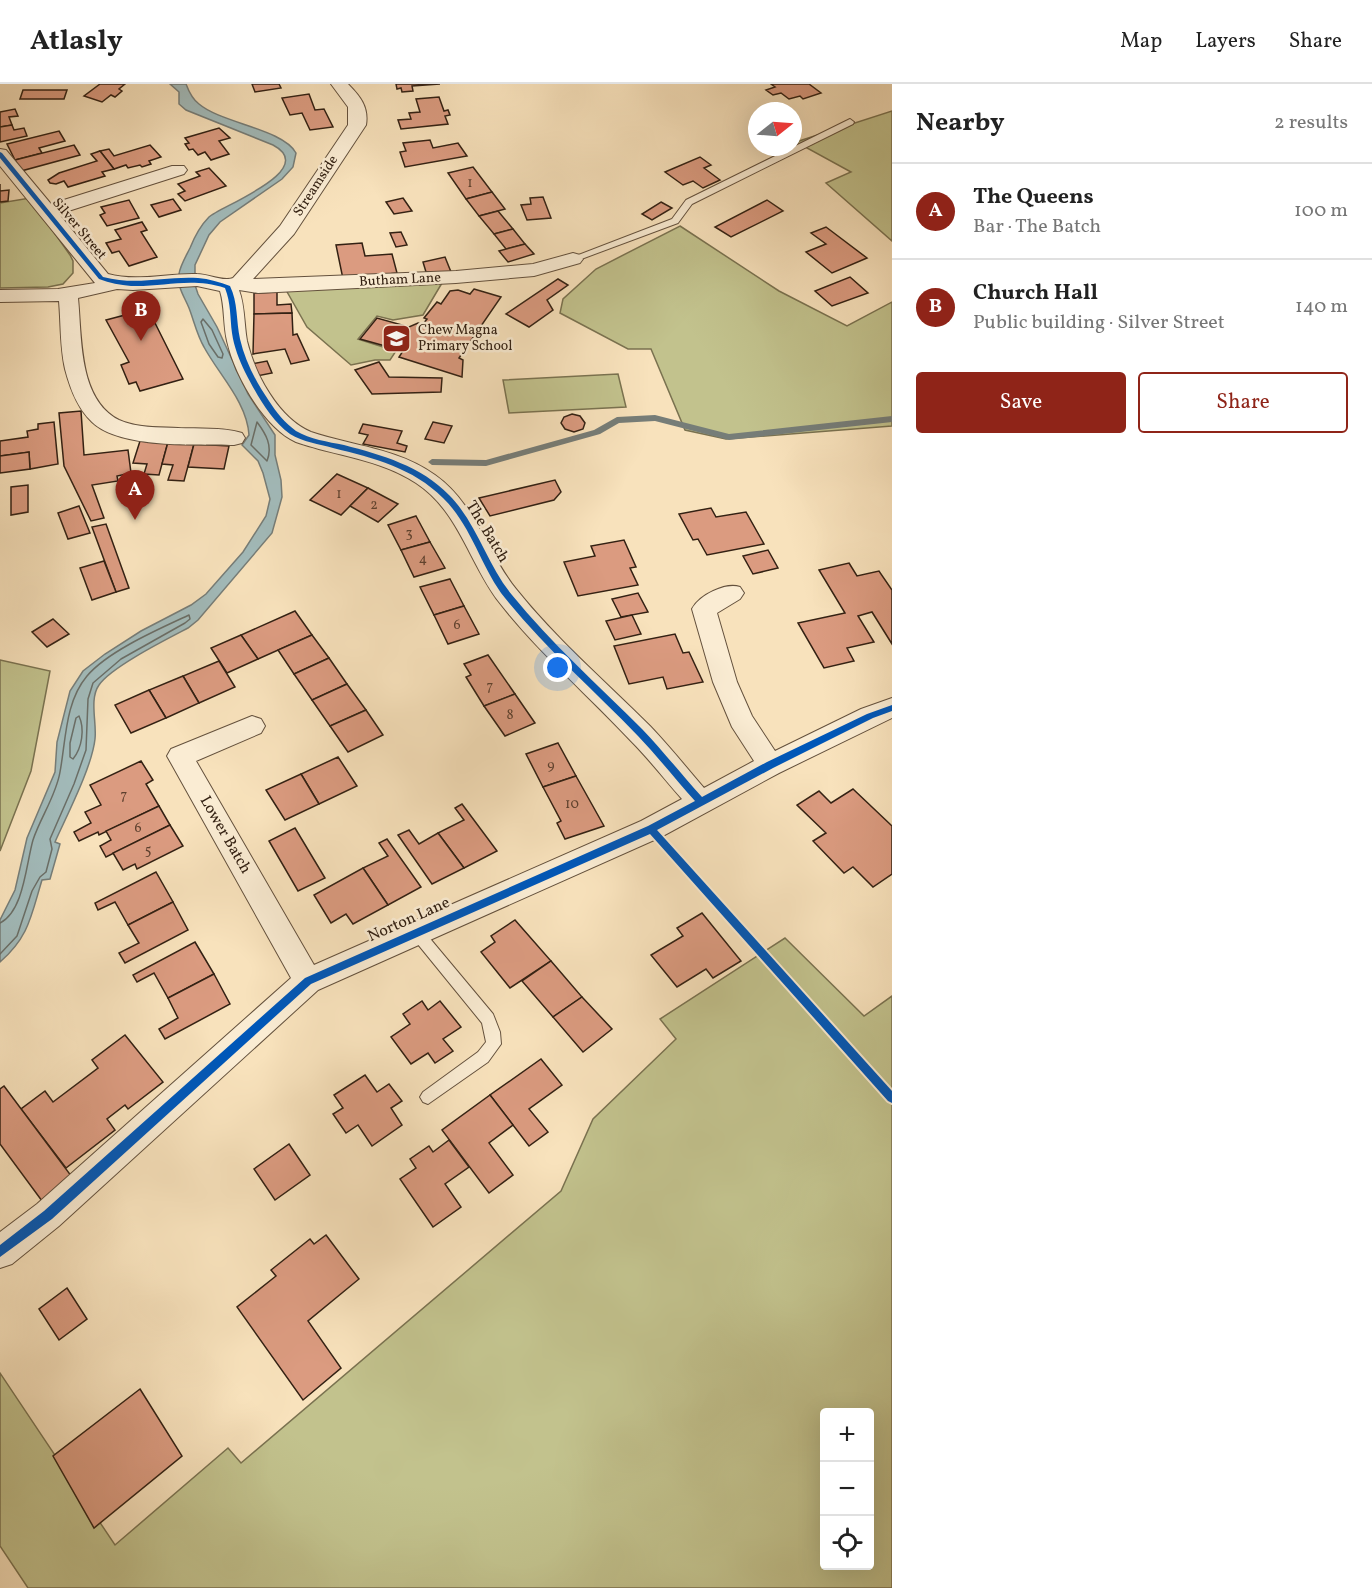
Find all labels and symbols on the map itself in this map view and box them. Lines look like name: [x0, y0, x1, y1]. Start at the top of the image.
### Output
north arrow: [748, 102, 802, 156]
street label: Streamside: [289, 151, 343, 220]
house number: 1: [467, 174, 473, 193]
street label: Silver Street: [47, 194, 111, 264]
street label: Butham Lane: [359, 268, 442, 292]
pin: B: [122, 292, 160, 341]
place label: Chew Magna Primary School: [418, 321, 512, 356]
school or university icon: Chew Magna Primary School: [381, 322, 413, 354]
pin: A: [116, 470, 154, 520]
house number: 1: [336, 485, 342, 504]
house number: 2: [370, 496, 378, 515]
street label: The Batch: [460, 497, 514, 567]
house number: 3: [405, 524, 413, 543]
house number: 4: [419, 550, 427, 569]
house number: 6: [453, 616, 461, 635]
your location: [543, 653, 572, 682]
house number: 7: [487, 677, 494, 696]
house number: 8: [506, 706, 514, 725]
house number: 9: [547, 756, 555, 775]
house number: 7: [121, 786, 128, 805]
street label: Lower Batch: [194, 792, 256, 878]
house number: 10: [565, 795, 579, 814]
house number: 6: [134, 819, 142, 838]
house number: 5: [145, 841, 151, 860]
street label: Norton Lane: [364, 892, 454, 948]

